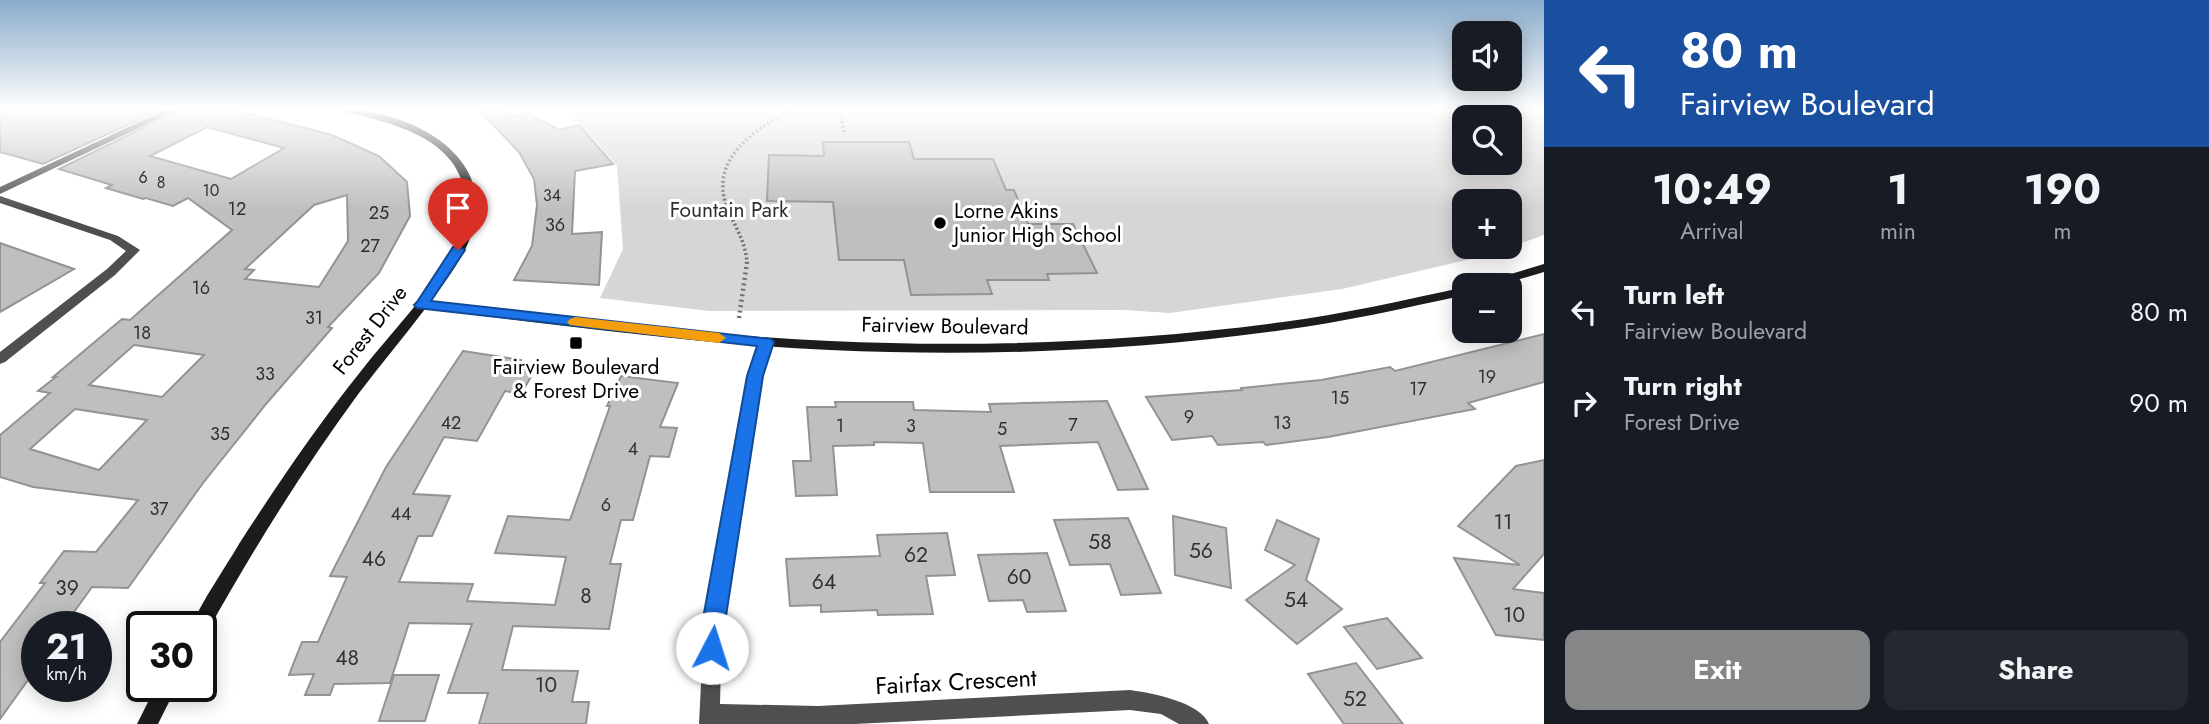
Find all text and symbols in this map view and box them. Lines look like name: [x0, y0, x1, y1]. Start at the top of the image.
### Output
text: 80 m: [1680, 16, 1798, 86]
map controls: [1452, 21, 1522, 343]
button: sound: [1452, 21, 1522, 91]
icon: left: [1565, 28, 1656, 119]
text: Fairview Boulevard: [1680, 81, 1935, 127]
button: search: [1452, 105, 1522, 175]
text: 10:49: [1652, 159, 1772, 220]
text: 1: [1887, 159, 1909, 220]
text: 190: [2024, 159, 2101, 220]
house number: 6: [138, 166, 148, 189]
house number: 8: [157, 171, 165, 194]
pin: [428, 178, 488, 250]
house number: 10: [203, 179, 219, 202]
house number: 34: [543, 184, 561, 207]
icon: arrive: [439, 189, 477, 227]
button: +: [1452, 189, 1522, 259]
park label: Fountain Park: [670, 195, 789, 225]
house number: 12: [228, 196, 246, 222]
place label: Lorne Akins Junior High School: [951, 196, 1122, 250]
house number: 25: [369, 200, 389, 226]
house number: 36: [545, 212, 565, 238]
text: Arrival: [1680, 214, 1744, 248]
text: min: [1880, 214, 1916, 248]
text: m: [2053, 214, 2071, 248]
marker: Lorne Akins Junior High School: [932, 215, 948, 231]
house number: 27: [360, 233, 380, 259]
button: −: [1452, 273, 1522, 343]
house number: 16: [192, 275, 210, 301]
text: Turn left: [1624, 276, 1724, 314]
street label: Forest Drive: [326, 279, 414, 381]
icon: left: [1565, 293, 1603, 331]
text: 80 m: [2130, 293, 2188, 331]
house number: 31: [305, 305, 323, 331]
street label: Fairview Boulevard: [861, 310, 1029, 342]
text: Fairview Boulevard: [1624, 314, 1807, 348]
house number: 18: [133, 320, 151, 346]
marker: Fairview Boulevard & Forest Drive: [568, 335, 584, 351]
place label: Fairview Boulevard & Forest Drive: [492, 352, 660, 406]
house number: 33: [255, 361, 275, 387]
house number: 19: [1478, 364, 1496, 390]
text: Turn right: [1624, 367, 1742, 405]
house number: 17: [1409, 376, 1427, 402]
icon: right: [1565, 384, 1603, 422]
text: 90 m: [2129, 384, 2188, 422]
house number: 15: [1331, 385, 1349, 411]
house number: 9: [1184, 404, 1194, 430]
text: Forest Drive: [1624, 405, 1740, 439]
house number: 42: [441, 410, 461, 436]
house number: 13: [1273, 410, 1291, 436]
house number: 7: [1068, 412, 1078, 438]
house number: 1: [836, 413, 844, 439]
house number: 3: [906, 413, 916, 439]
house number: 5: [997, 416, 1007, 442]
house number: 35: [210, 421, 230, 447]
house number: 4: [628, 436, 638, 462]
house number: 6: [601, 492, 611, 518]
house number: 37: [149, 496, 169, 522]
house number: 44: [391, 501, 412, 527]
house number: 11: [1494, 507, 1512, 537]
house number: 58: [1088, 527, 1112, 557]
house number: 56: [1189, 536, 1213, 566]
house number: 62: [904, 540, 928, 570]
house number: 46: [362, 544, 386, 574]
house number: 60: [1007, 562, 1031, 592]
house number: 64: [812, 567, 836, 597]
house number: 39: [55, 573, 79, 603]
house number: 8: [580, 581, 592, 611]
house number: 54: [1284, 585, 1308, 615]
house number: 10: [1503, 600, 1525, 630]
speed limit sign: 30: [126, 611, 217, 702]
position arrow: [675, 611, 749, 685]
text: 21: [46, 622, 87, 672]
button: Exit: [1565, 630, 1870, 710]
button: Share: [1884, 630, 2188, 710]
house number: 48: [335, 643, 359, 673]
street label: Fairfax Crescent: [874, 660, 1038, 703]
text: km/h: [46, 661, 87, 687]
house number: 10: [535, 670, 557, 700]
house number: 52: [1343, 684, 1367, 714]

